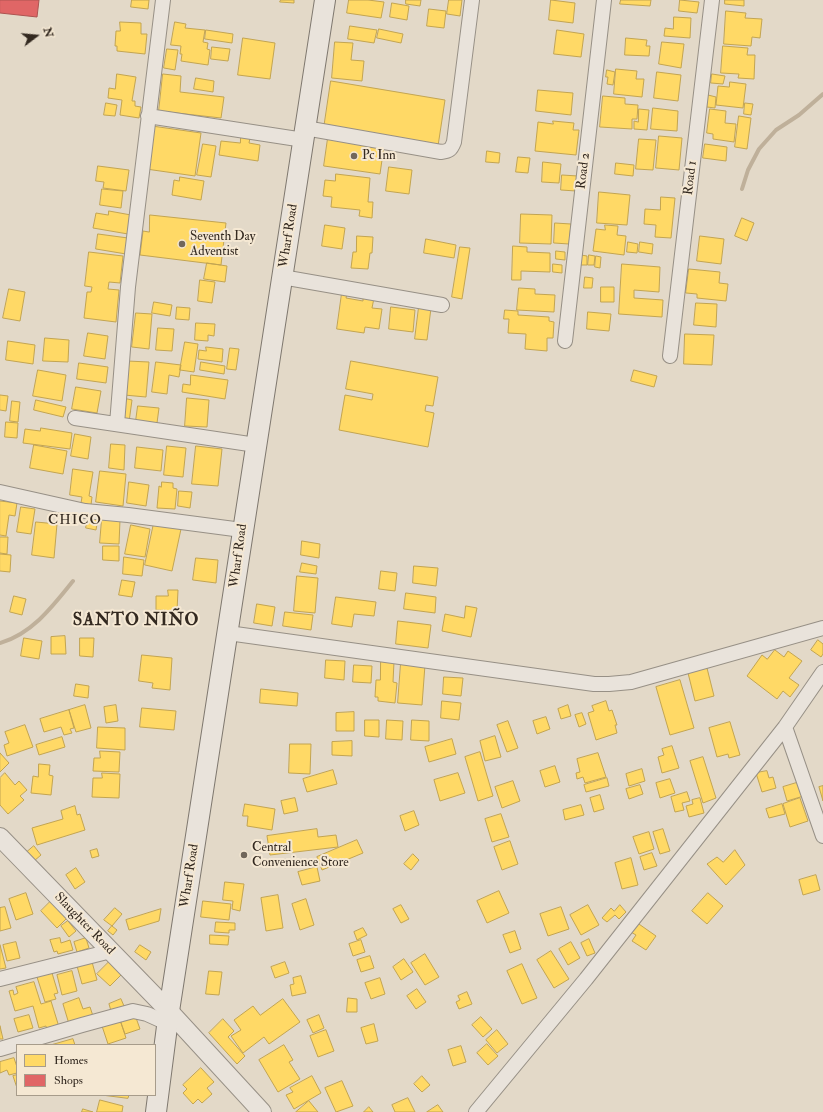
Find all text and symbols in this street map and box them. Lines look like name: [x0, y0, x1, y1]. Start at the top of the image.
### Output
north arrow: [16, 16, 56, 56]
text: N: [40, 26, 56, 39]
place label: Pc Inn: [362, 148, 396, 164]
marker: Pc Inn: [349, 151, 359, 161]
street label: Road 2: [574, 152, 594, 190]
street label: Road 1: [681, 160, 701, 196]
street label: Wharf Road: [276, 203, 302, 269]
place label: Seventh Day Adventist: [190, 229, 256, 260]
marker: Seventh Day Adventist: [177, 239, 187, 249]
district label: CHICO: [48, 513, 102, 529]
street label: Wharf Road: [227, 523, 251, 589]
district label: SANTO NIÑO: [73, 611, 199, 631]
place label: Central Convenience Store: [252, 840, 349, 871]
street label: Wharf Road: [177, 843, 203, 909]
marker: Central Convenience Store: [239, 850, 249, 860]
street label: Slaughter Road: [51, 890, 117, 958]
legend: [16, 1044, 156, 1096]
text: Homes: [54, 1053, 88, 1068]
text: Shops: [54, 1073, 83, 1088]

